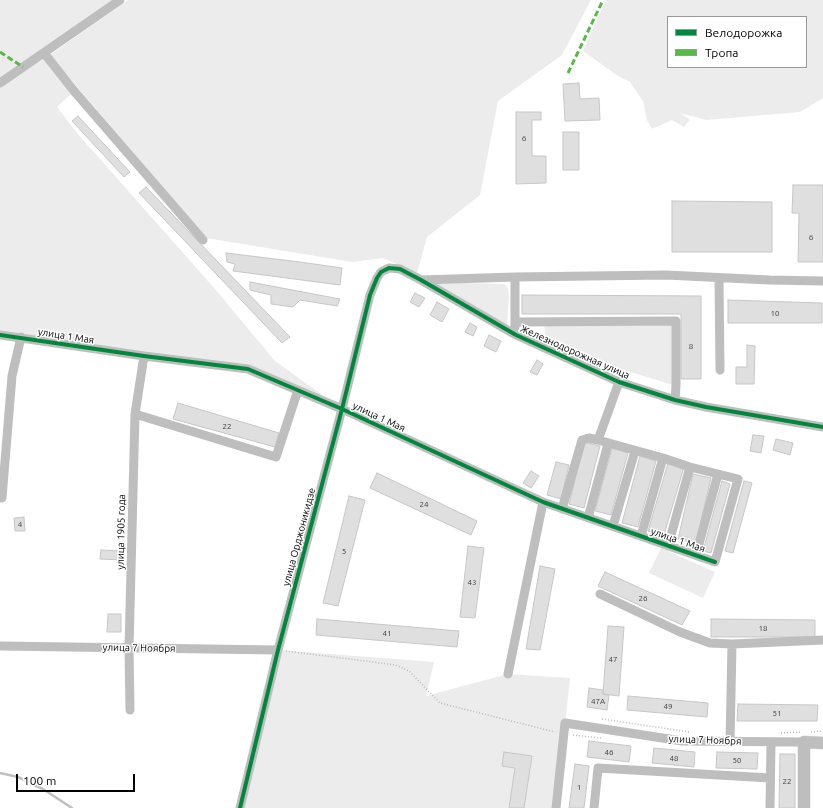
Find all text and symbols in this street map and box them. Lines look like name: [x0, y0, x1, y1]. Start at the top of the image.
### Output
legend: [667, 16, 807, 68]
text: Велодорожка: [705, 26, 782, 39]
text: Тропа: [705, 46, 738, 59]
house number: 6: [522, 133, 526, 143]
house number: 6: [809, 232, 813, 242]
house number: 10: [770, 308, 780, 318]
street label: Железнодорожная улица: [518, 322, 632, 382]
street label: улица 1 Мая: [37, 326, 95, 346]
house number: 8: [689, 341, 693, 351]
street label: улица 1 Мая: [351, 400, 407, 434]
house number: 22: [222, 421, 232, 431]
street label: улица Орджоникидзе: [280, 486, 318, 588]
street label: улица 1905 года: [114, 494, 128, 570]
house number: 24: [419, 499, 429, 509]
house number: 4: [18, 519, 22, 529]
street label: улица 1 Мая: [649, 525, 707, 555]
house number: 5: [342, 546, 346, 556]
house number: 43: [467, 577, 477, 587]
house number: 26: [638, 593, 648, 603]
house number: 18: [758, 623, 768, 633]
house number: 41: [382, 628, 392, 638]
street label: улица 7 Ноября: [102, 641, 176, 655]
house number: 47: [608, 654, 618, 664]
house number: 47А: [591, 696, 605, 706]
house number: 49: [663, 701, 673, 711]
house number: 51: [772, 708, 782, 718]
street label: улица 7 Ноября: [668, 733, 742, 747]
house number: 46: [604, 747, 614, 757]
house number: 48: [669, 753, 679, 763]
house number: 50: [732, 755, 742, 765]
scale bar: [18, 766, 137, 792]
text: 100 m: [23, 774, 56, 787]
house number: 22: [782, 776, 792, 786]
house number: 1: [577, 782, 581, 792]

